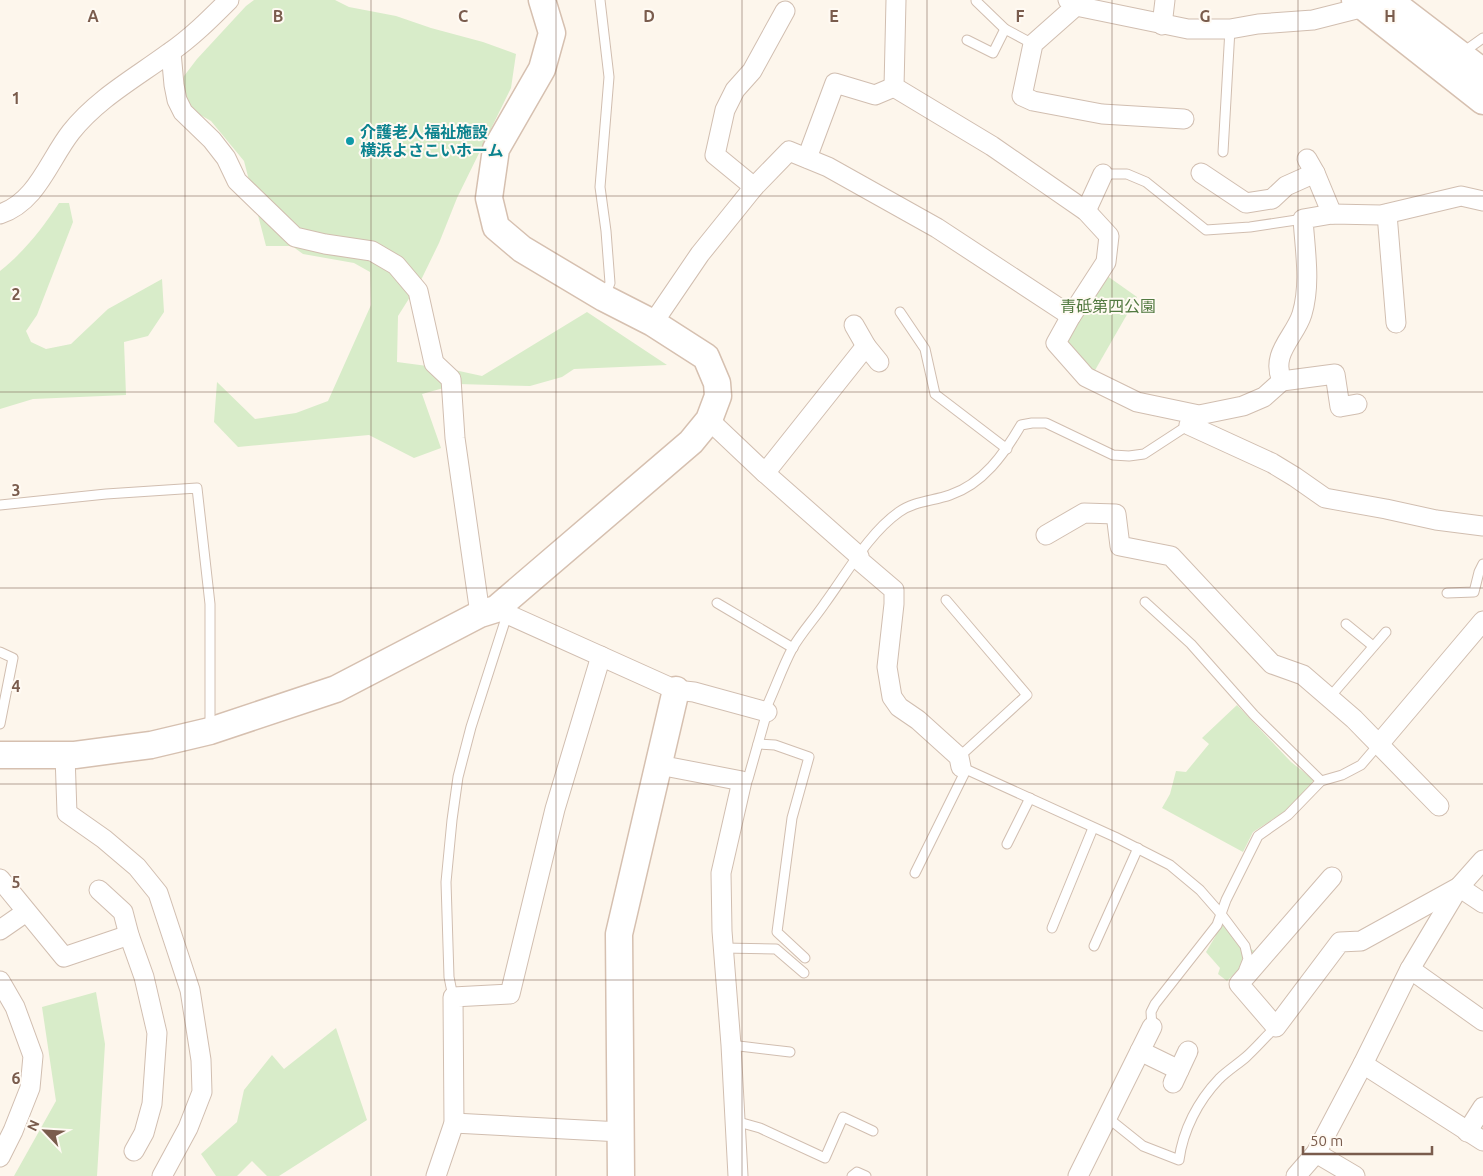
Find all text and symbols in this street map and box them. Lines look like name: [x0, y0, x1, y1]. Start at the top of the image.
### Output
text: A: [87, 7, 99, 25]
text: B: [273, 7, 283, 25]
text: C: [458, 7, 468, 25]
text: D: [643, 7, 655, 25]
text: E: [829, 7, 839, 25]
text: F: [1016, 7, 1025, 25]
text: G: [1199, 7, 1211, 25]
text: H: [1384, 7, 1396, 25]
text: 1: [11, 89, 21, 107]
place label: 介護老人福祉施設 横浜よさこいホーム: [360, 123, 504, 159]
marker: 介護老人福祉施設 横浜よさこいホーム: [344, 135, 356, 147]
text: 2: [11, 285, 21, 303]
park label: 青砥第四公園: [1060, 297, 1156, 315]
text: 3: [11, 481, 21, 499]
text: 4: [11, 677, 21, 695]
text: 5: [11, 873, 21, 891]
text: 6: [11, 1069, 21, 1087]
north arrow: [20, 1106, 70, 1156]
text: N: [24, 1117, 43, 1134]
scale bar: [1303, 1124, 1432, 1156]
text: 50 m: [1310, 1132, 1343, 1149]

